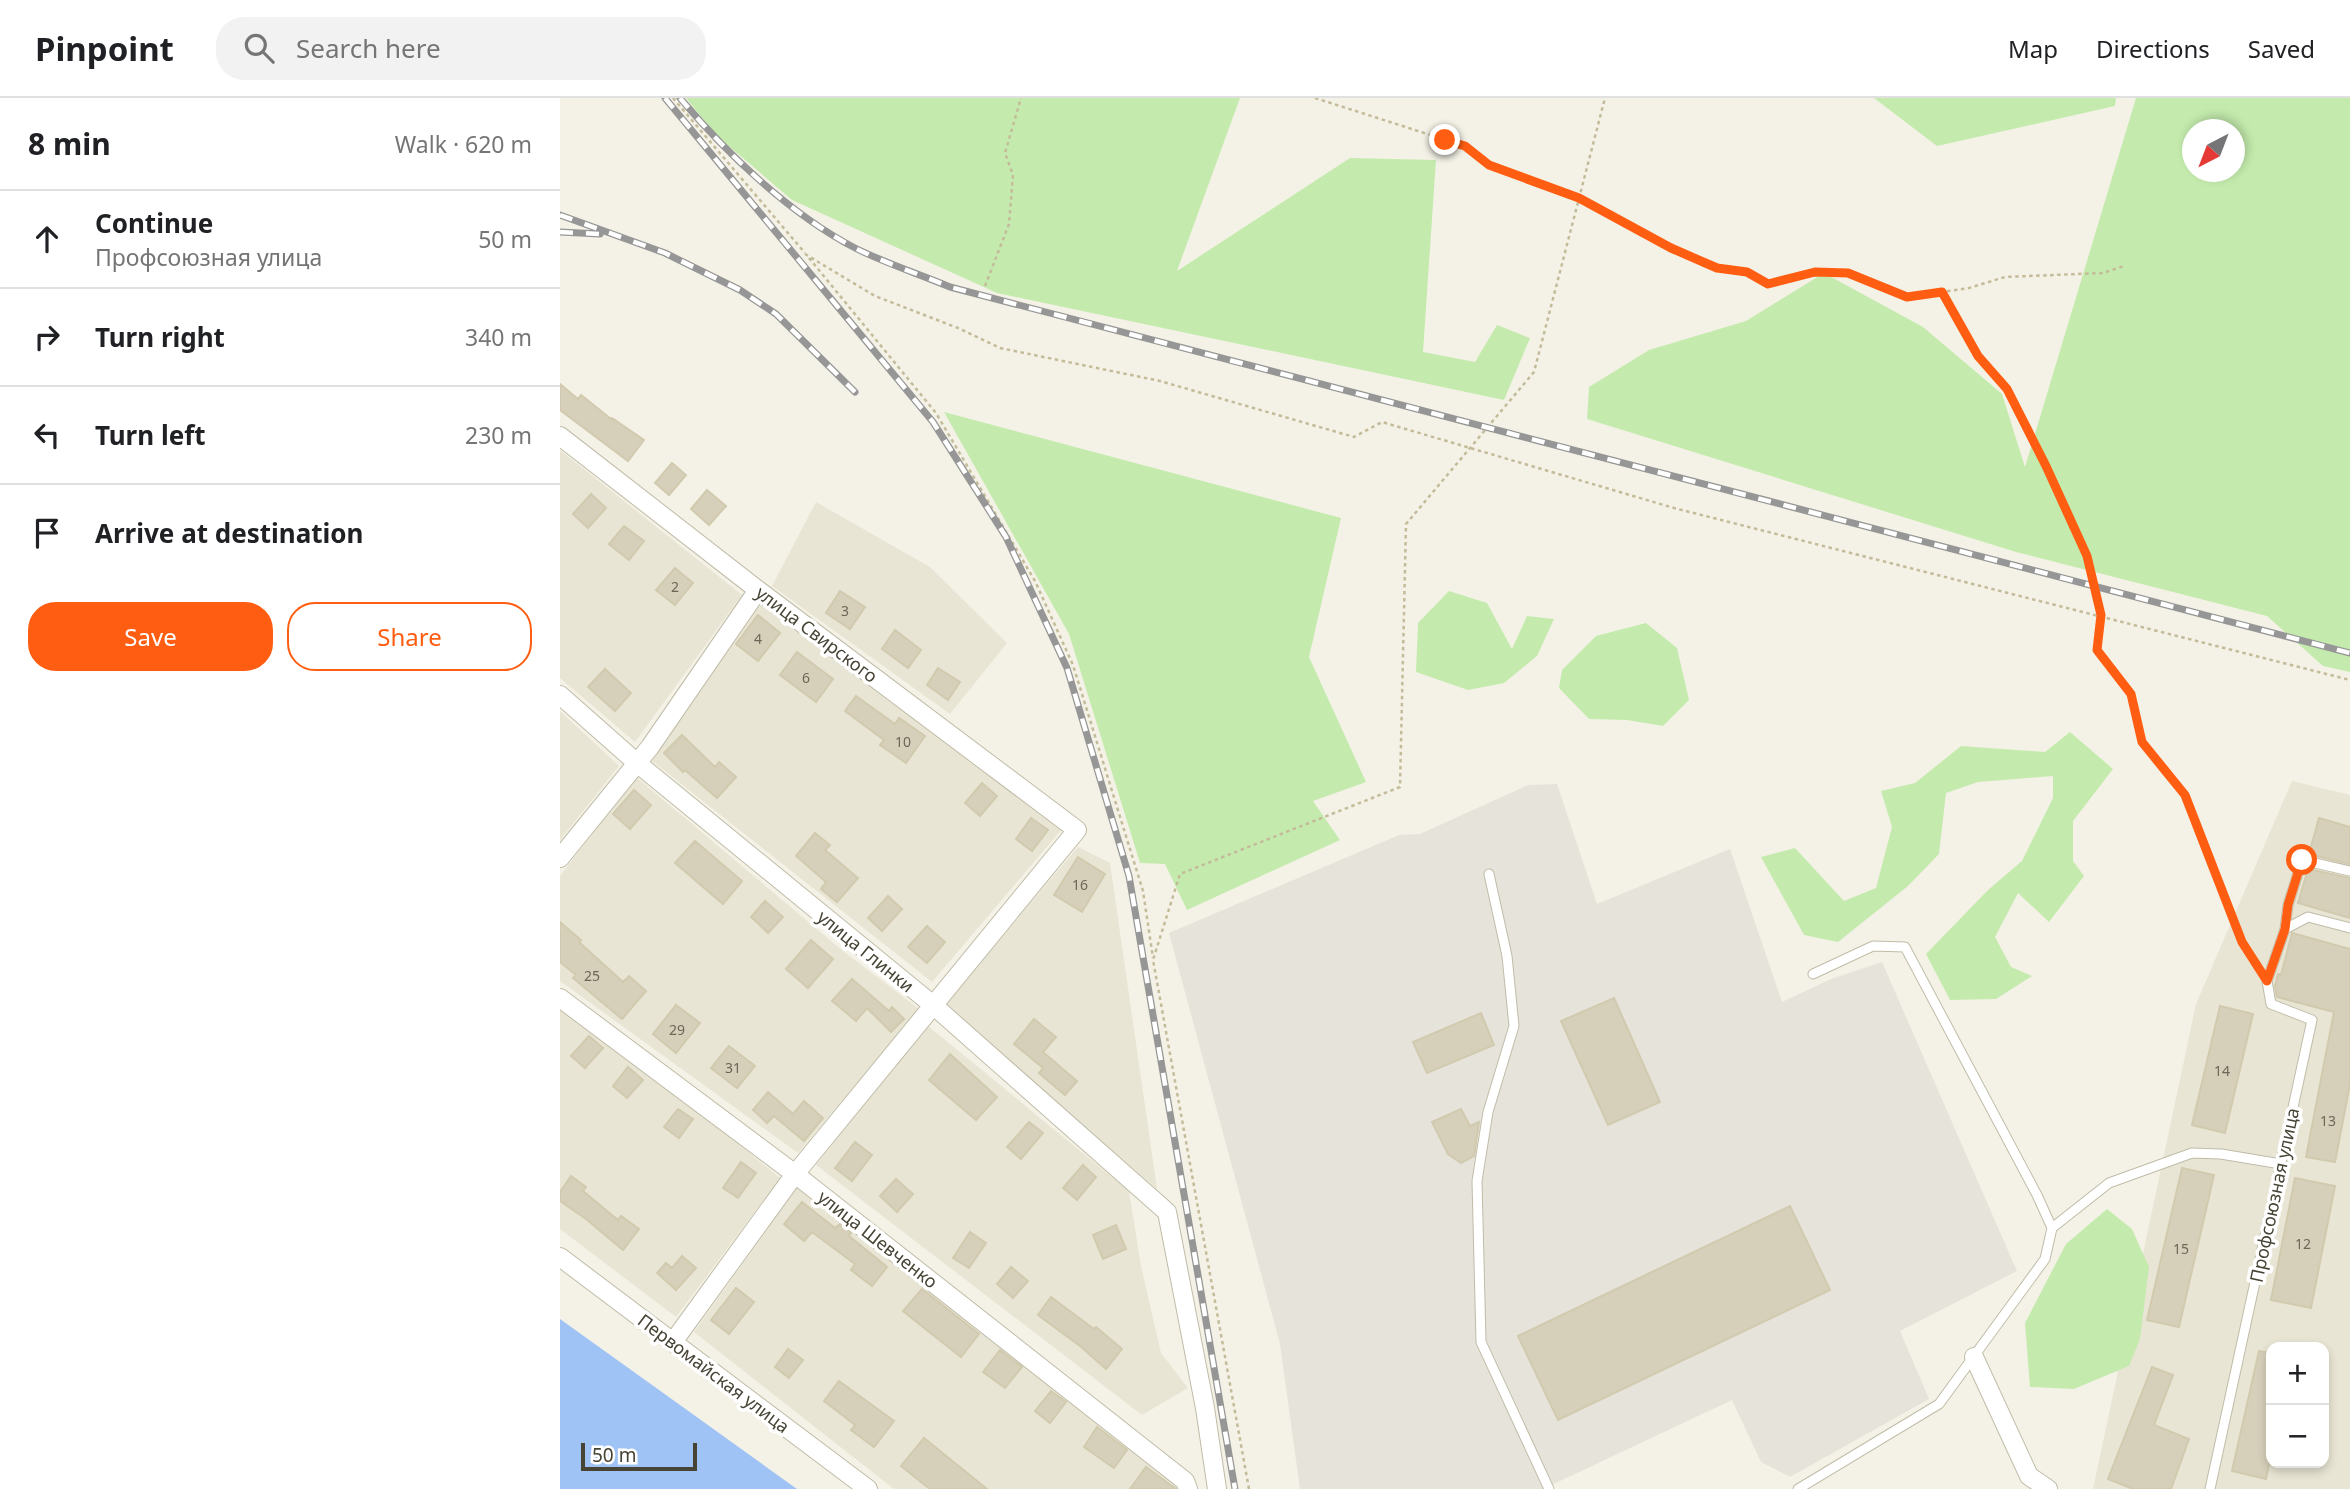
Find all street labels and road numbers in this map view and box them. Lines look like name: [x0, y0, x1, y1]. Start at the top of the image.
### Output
street label: улица Свирского: [751, 580, 883, 688]
street label: улица Глинки: [813, 905, 919, 997]
street label: Профсоюзная улица: [2244, 1106, 2304, 1284]
street label: улица Шевченко: [813, 1185, 943, 1293]
street label: Первомайская улица: [633, 1308, 795, 1438]

